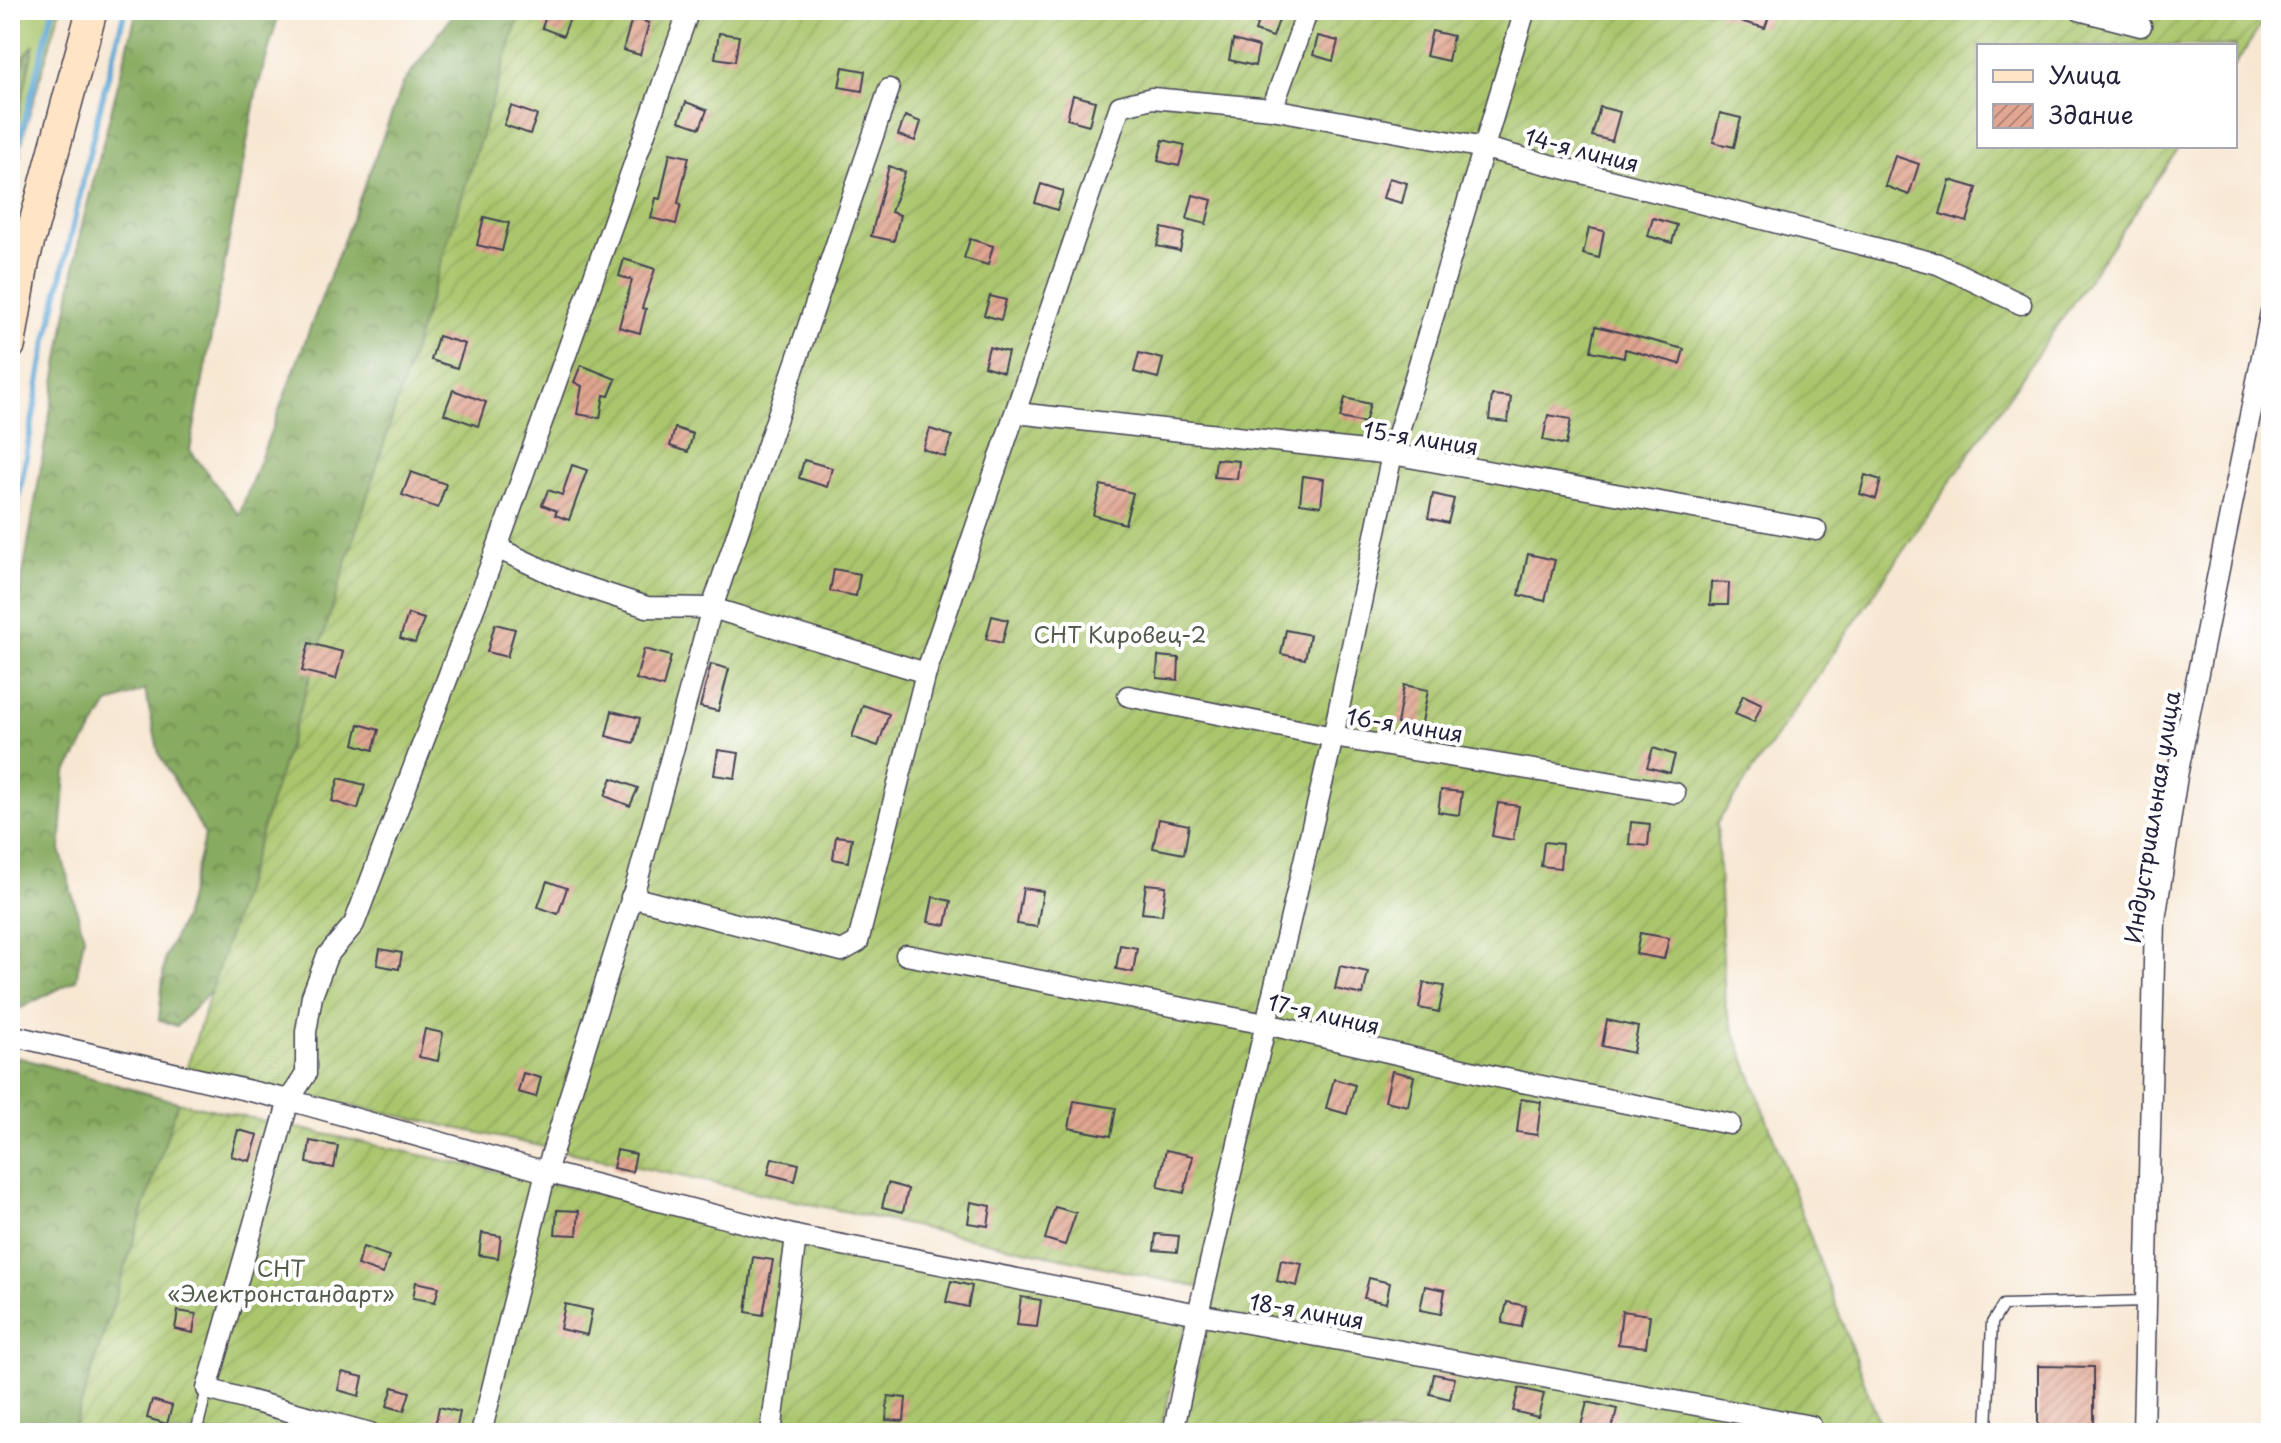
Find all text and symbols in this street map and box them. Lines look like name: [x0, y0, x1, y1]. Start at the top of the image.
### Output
legend: [1977, 44, 2237, 148]
text: Улица: [2049, 56, 2121, 92]
text: Здание: [2049, 96, 2134, 132]
street label: 14-я линия: [1521, 119, 1643, 179]
street label: 15-я линия: [1361, 412, 1481, 462]
park label: СНТ Кировец-2: [1034, 617, 1206, 650]
street label: Индустриальная улица: [2115, 688, 2187, 945]
street label: 16-я линия: [1344, 699, 1466, 749]
street label: 17-я линия: [1265, 984, 1383, 1042]
park label: СНТ «Электронстандарт»: [167, 1251, 395, 1309]
street label: 18-я линия: [1247, 1284, 1367, 1336]

